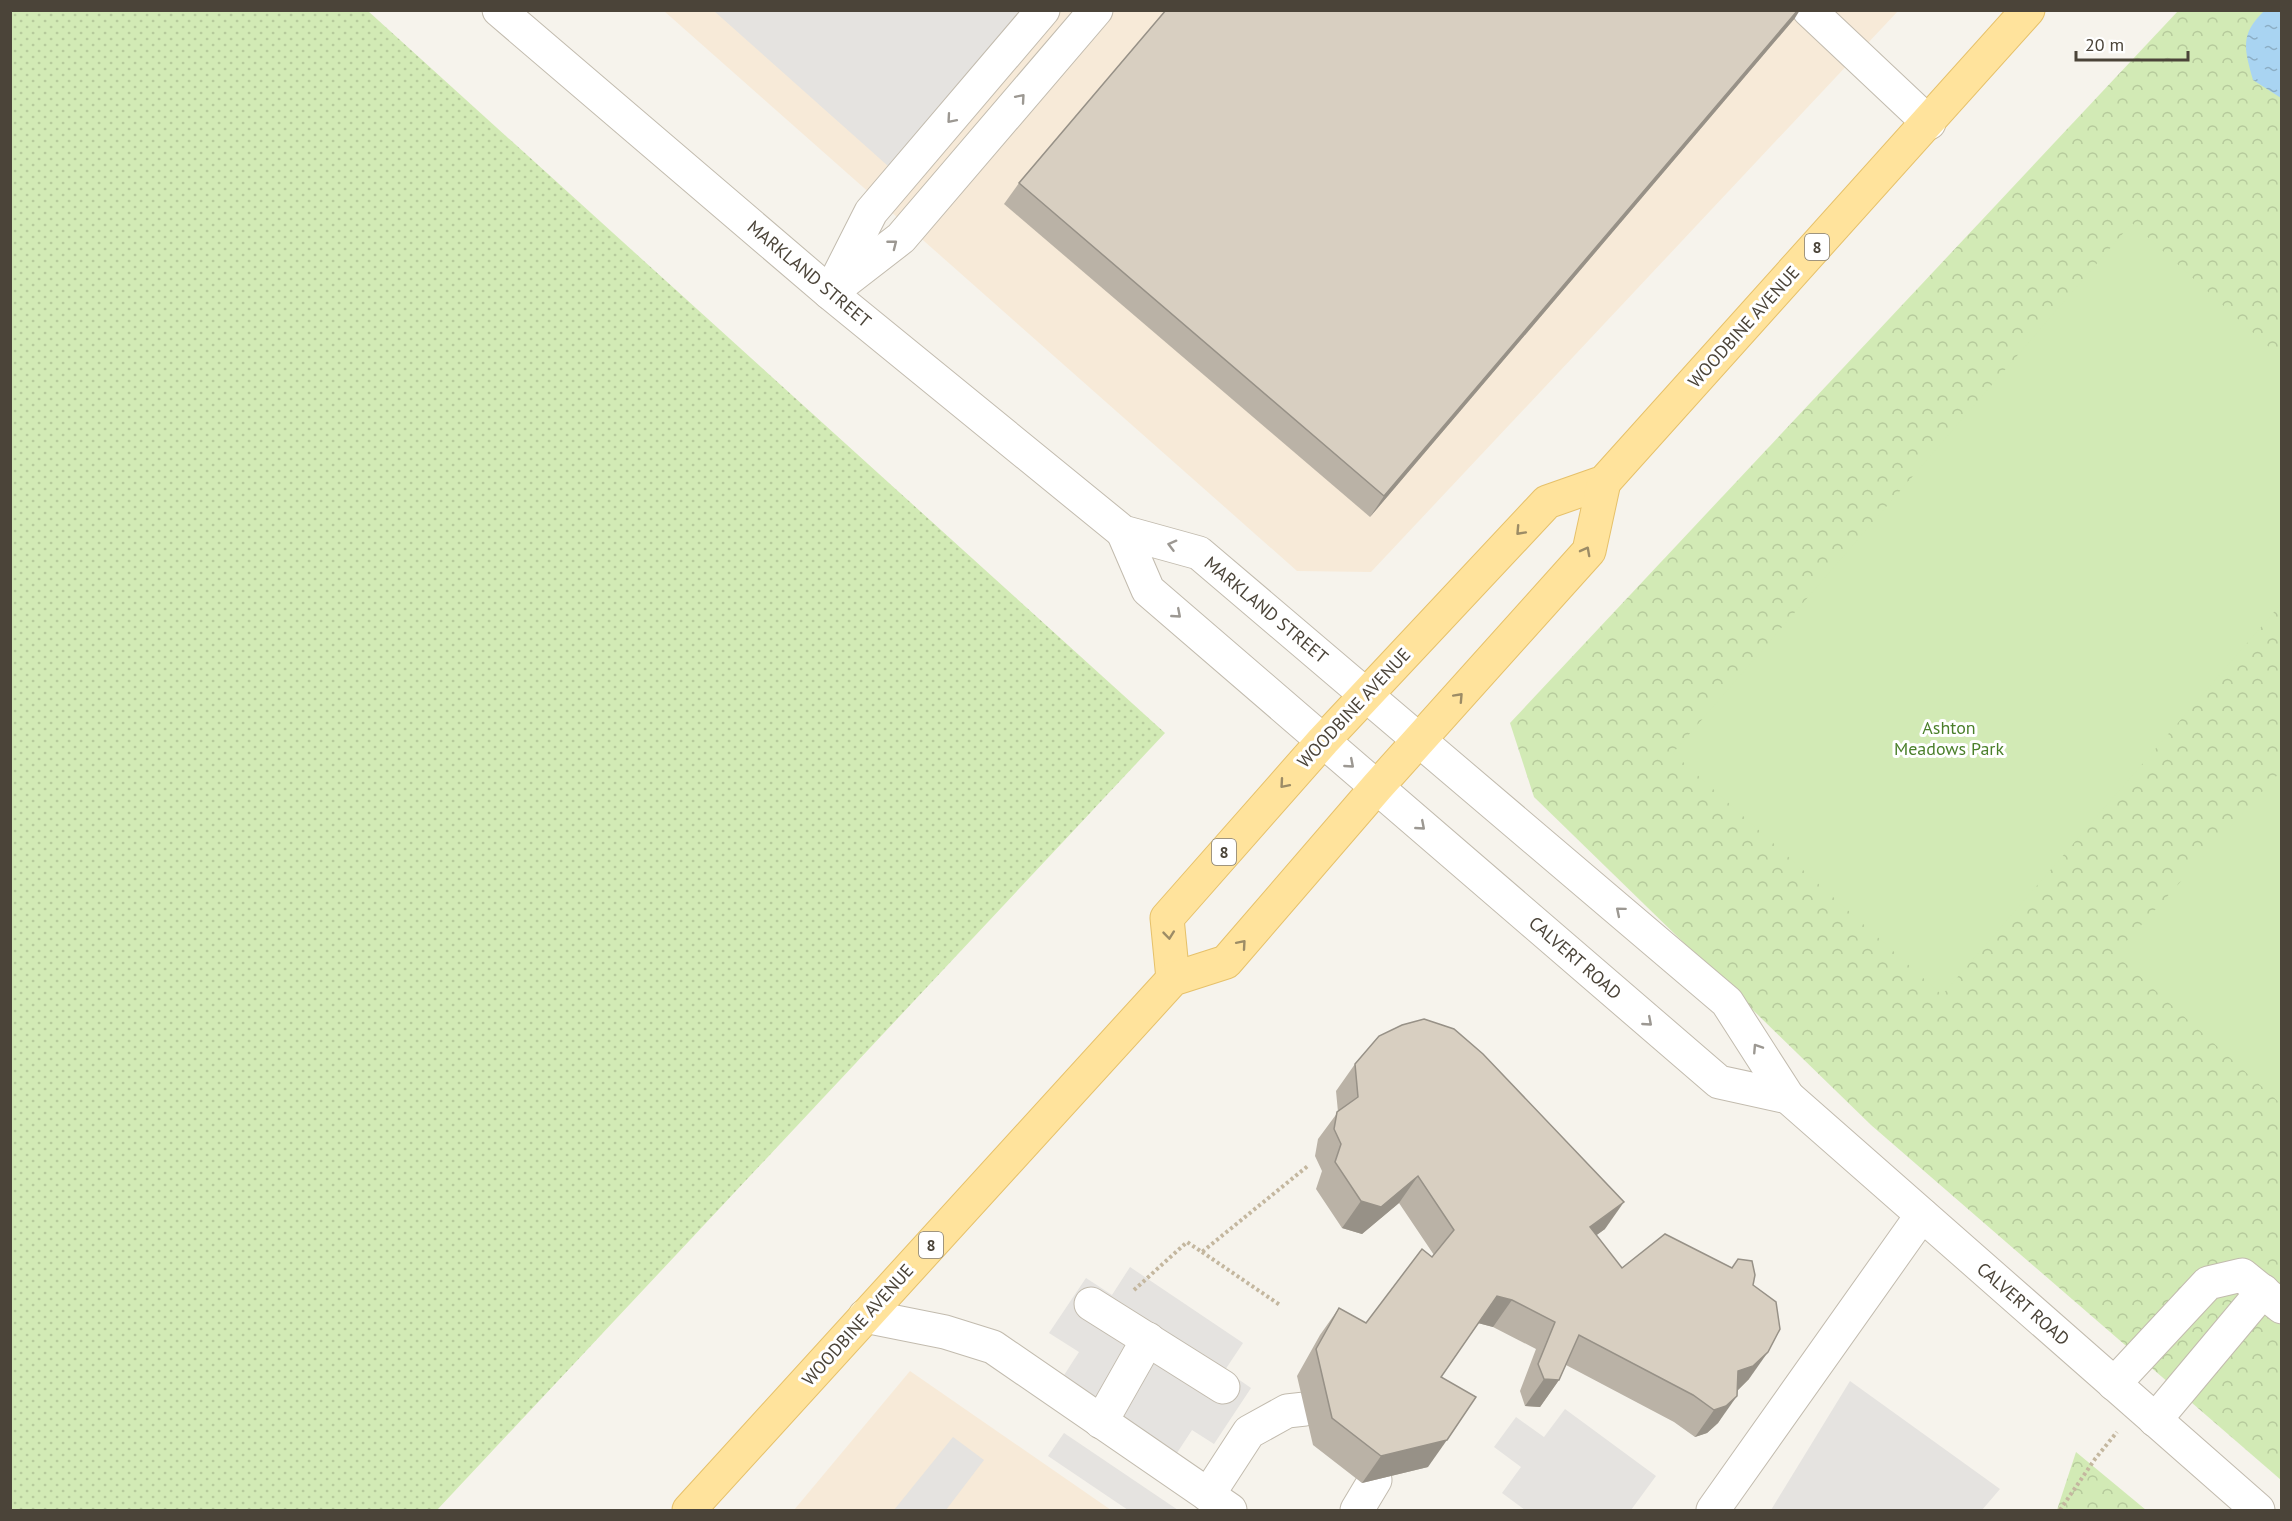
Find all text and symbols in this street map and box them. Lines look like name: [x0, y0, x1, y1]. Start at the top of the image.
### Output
scale bar: [2076, 24, 2188, 62]
text: 20 m: [2085, 33, 2124, 56]
one-way arrow: [1014, 94, 1025, 105]
one-way arrow: [947, 112, 958, 123]
street label: MARKLAND STREET: [743, 215, 876, 332]
road number: 8: [1805, 234, 1829, 260]
one-way arrow: [886, 241, 897, 252]
street label: WOODBINE AVENUE: [1683, 261, 1804, 392]
one-way arrow: [1516, 525, 1527, 535]
one-way arrow: [1167, 540, 1177, 553]
one-way arrow: [1579, 546, 1591, 557]
street label: MARKLAND STREET: [1200, 551, 1333, 668]
one-way arrow: [1170, 607, 1181, 618]
street label: WOODBINE AVENUE: [1292, 643, 1415, 772]
one-way arrow: [1452, 693, 1463, 704]
park label: Ashton Meadows Park: [1894, 716, 2004, 760]
one-way arrow: [1343, 757, 1354, 768]
one-way arrow: [1280, 778, 1291, 788]
one-way arrow: [1414, 819, 1425, 830]
road number: 8: [1212, 839, 1236, 865]
one-way arrow: [1616, 907, 1627, 918]
street label: CALVERT ROAD: [1524, 911, 1626, 1004]
one-way arrow: [1162, 931, 1175, 940]
one-way arrow: [1234, 940, 1245, 951]
one-way arrow: [1641, 1014, 1652, 1025]
one-way arrow: [1752, 1044, 1764, 1054]
road number: 8: [919, 1232, 943, 1258]
street label: CALVERT ROAD: [1972, 1257, 2074, 1350]
street label: WOODBINE AVENUE: [797, 1259, 918, 1390]

